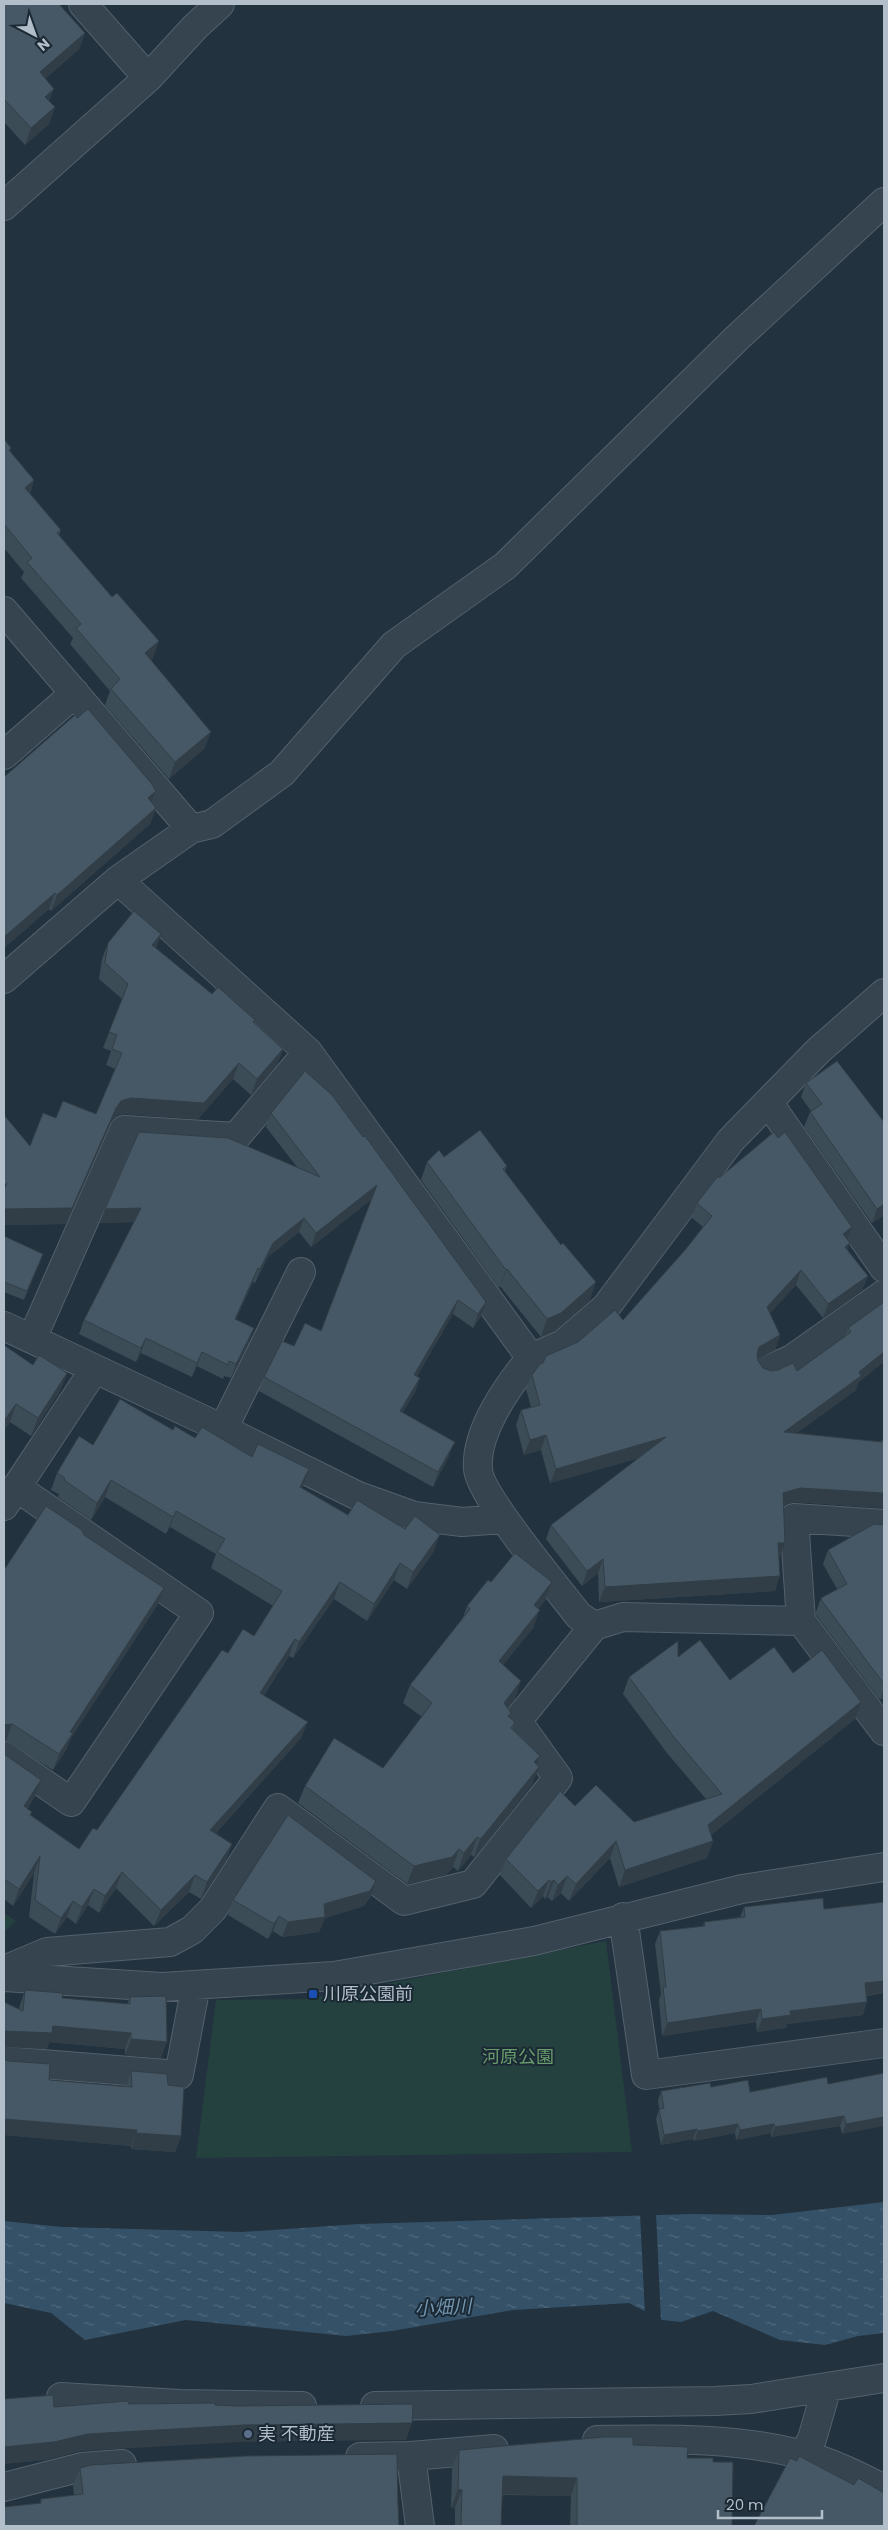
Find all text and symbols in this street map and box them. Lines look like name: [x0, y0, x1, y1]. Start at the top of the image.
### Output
north arrow: [10, 10, 60, 60]
text: N: [33, 34, 54, 56]
place label: 川原公園前: [323, 1981, 413, 2006]
marker: 川原公園前: [307, 1988, 319, 2000]
park label: 河原公園: [482, 2044, 554, 2069]
water label: 小畑川: [414, 2292, 474, 2322]
place label: 実 不動産: [258, 2421, 335, 2446]
marker: 実 不動産: [242, 2428, 254, 2440]
scale bar: [718, 2488, 822, 2520]
text: 20 m: [726, 2494, 764, 2515]

